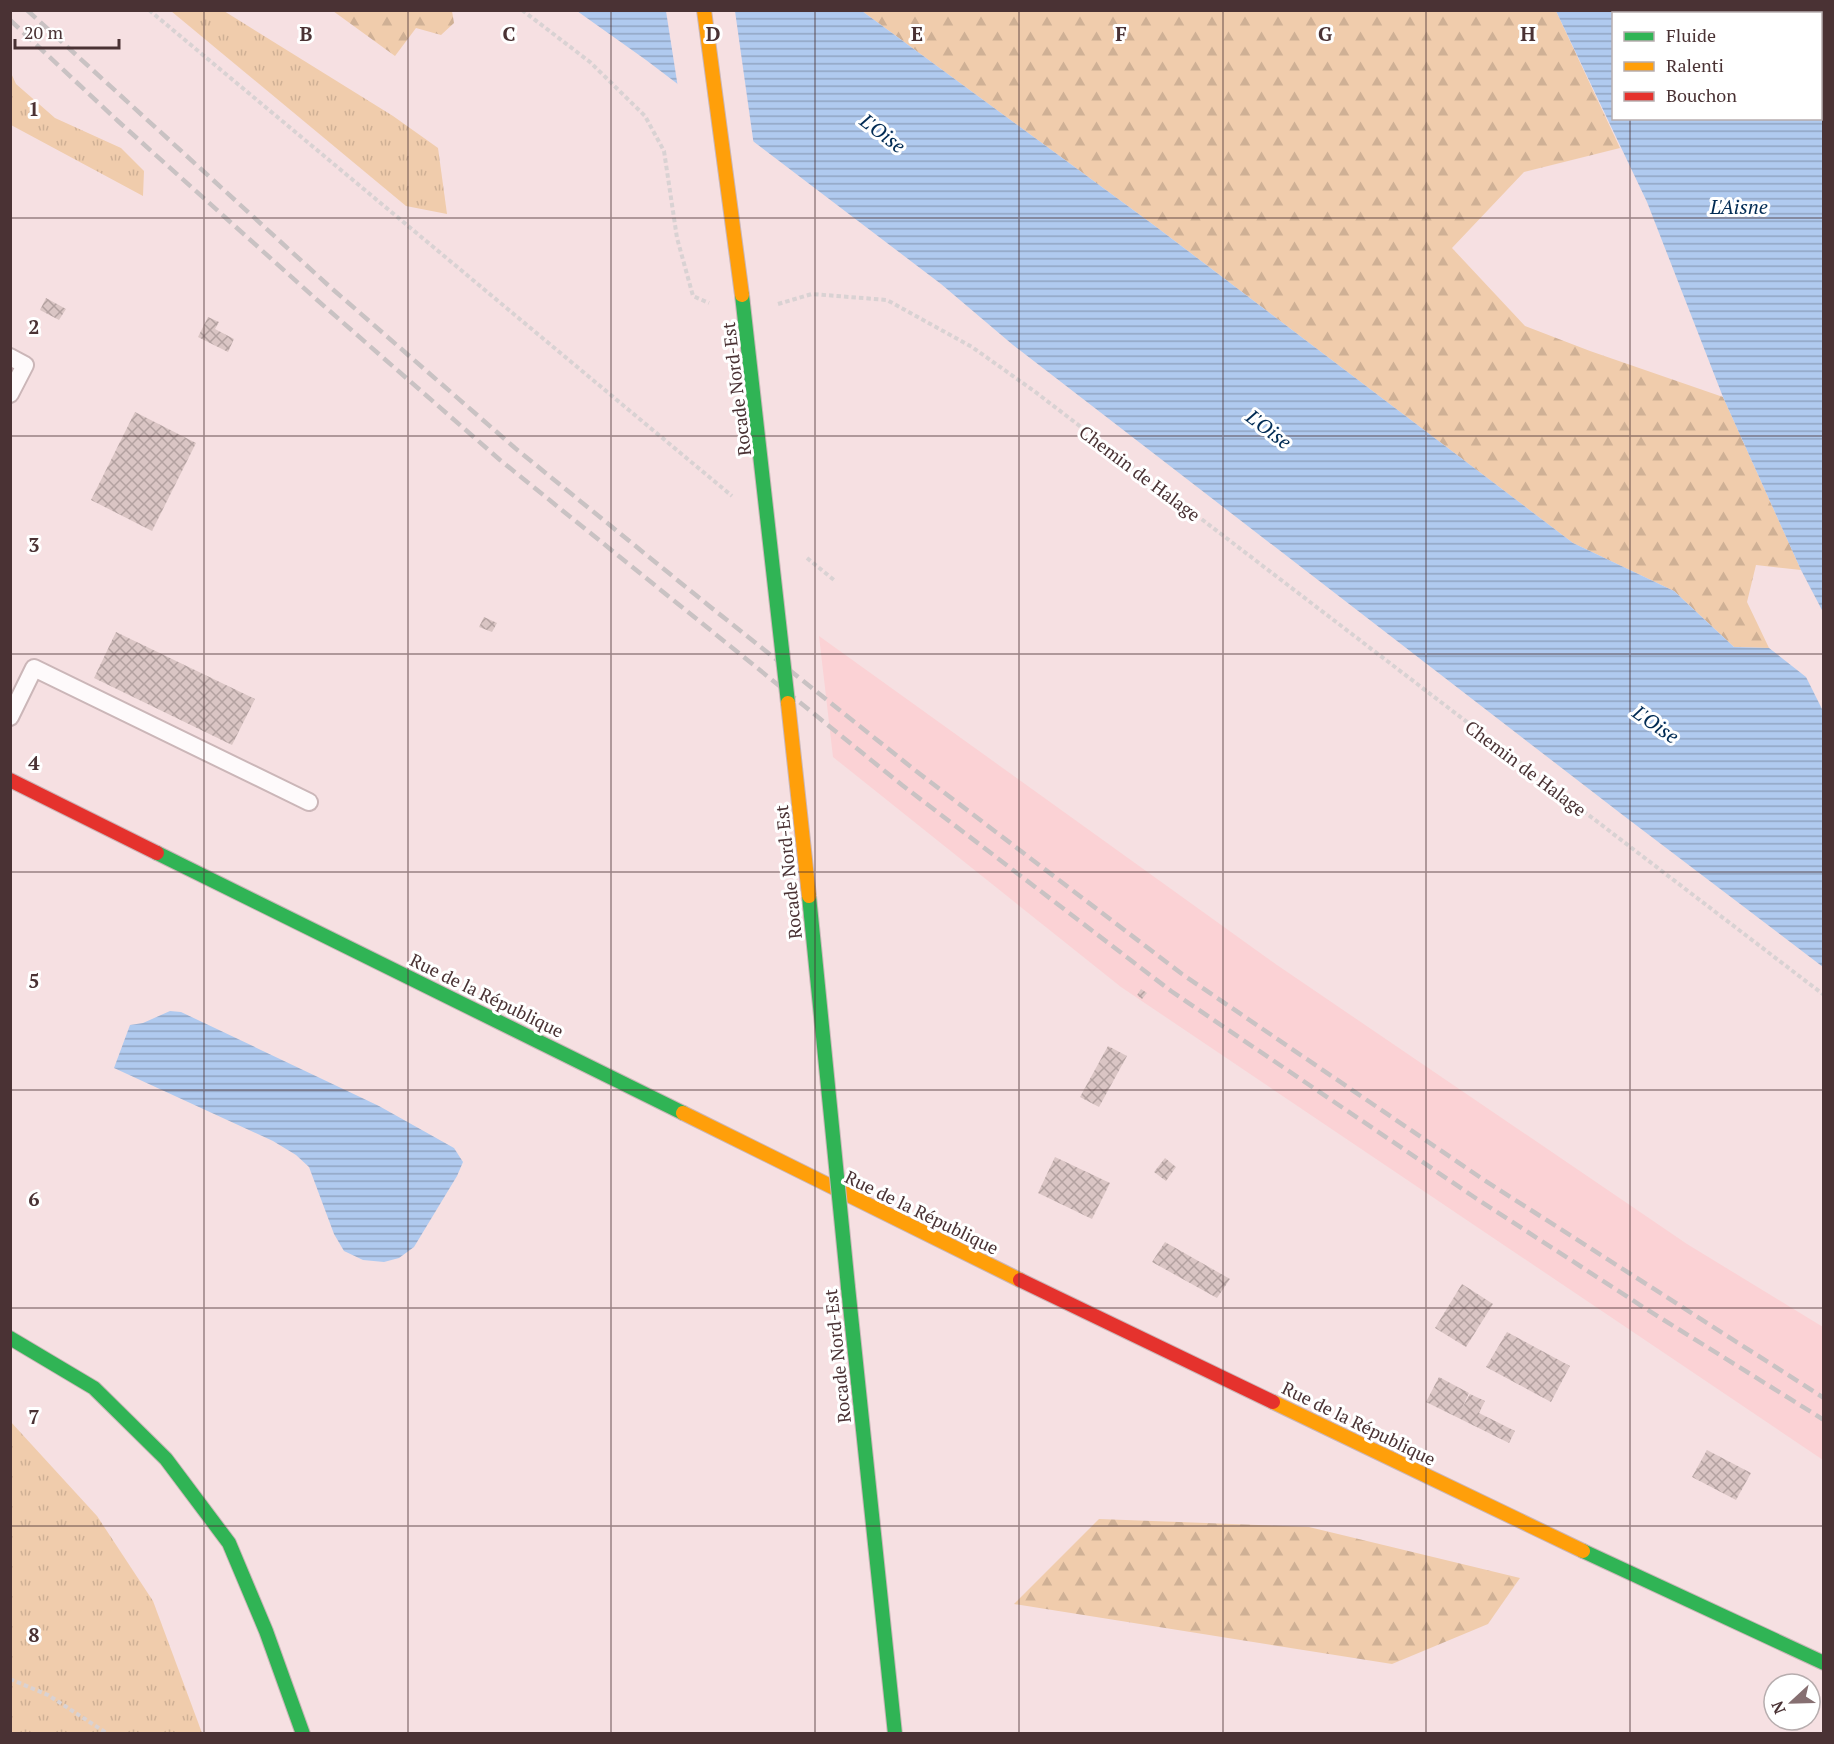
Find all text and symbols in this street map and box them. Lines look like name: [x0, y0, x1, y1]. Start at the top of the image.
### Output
scale bar: [15, 12, 118, 50]
legend: [1612, 12, 1822, 120]
text: 20 m: [24, 20, 64, 44]
text: B: [300, 20, 313, 47]
text: C: [502, 20, 516, 47]
text: D: [706, 20, 720, 47]
text: E: [911, 20, 923, 47]
text: F: [1115, 20, 1127, 47]
text: G: [1318, 20, 1332, 47]
text: H: [1520, 20, 1536, 47]
text: Fluide: [1666, 23, 1716, 47]
text: Ralenti: [1666, 53, 1724, 77]
text: Bouchon: [1666, 83, 1737, 107]
text: 1: [28, 95, 40, 122]
water label: L'Oise: [854, 106, 911, 159]
water label: L'Aisne: [1709, 193, 1768, 220]
text: 2: [28, 313, 40, 340]
street label: Rocade Nord-Est: [716, 320, 756, 457]
water label: L'Oise: [1240, 402, 1297, 455]
street label: Chemin de Halage: [1075, 420, 1205, 526]
text: 3: [28, 531, 40, 558]
water label: L'Oise: [1627, 698, 1684, 749]
street label: Chemin de Halage: [1461, 715, 1591, 821]
text: 4: [28, 749, 40, 776]
street label: Rocade Nord-Est: [769, 803, 807, 940]
street label: Rue de la République: [406, 947, 568, 1043]
text: 5: [28, 967, 40, 994]
street label: Rue de la République: [841, 1164, 1003, 1260]
text: 6: [28, 1185, 40, 1212]
street label: Rocade Nord-Est: [818, 1287, 856, 1424]
street label: Rue de la République: [1278, 1375, 1440, 1471]
text: 7: [28, 1403, 40, 1430]
text: 8: [28, 1621, 40, 1648]
north arrow: [1762, 1672, 1822, 1732]
text: N: [1766, 1698, 1791, 1717]

